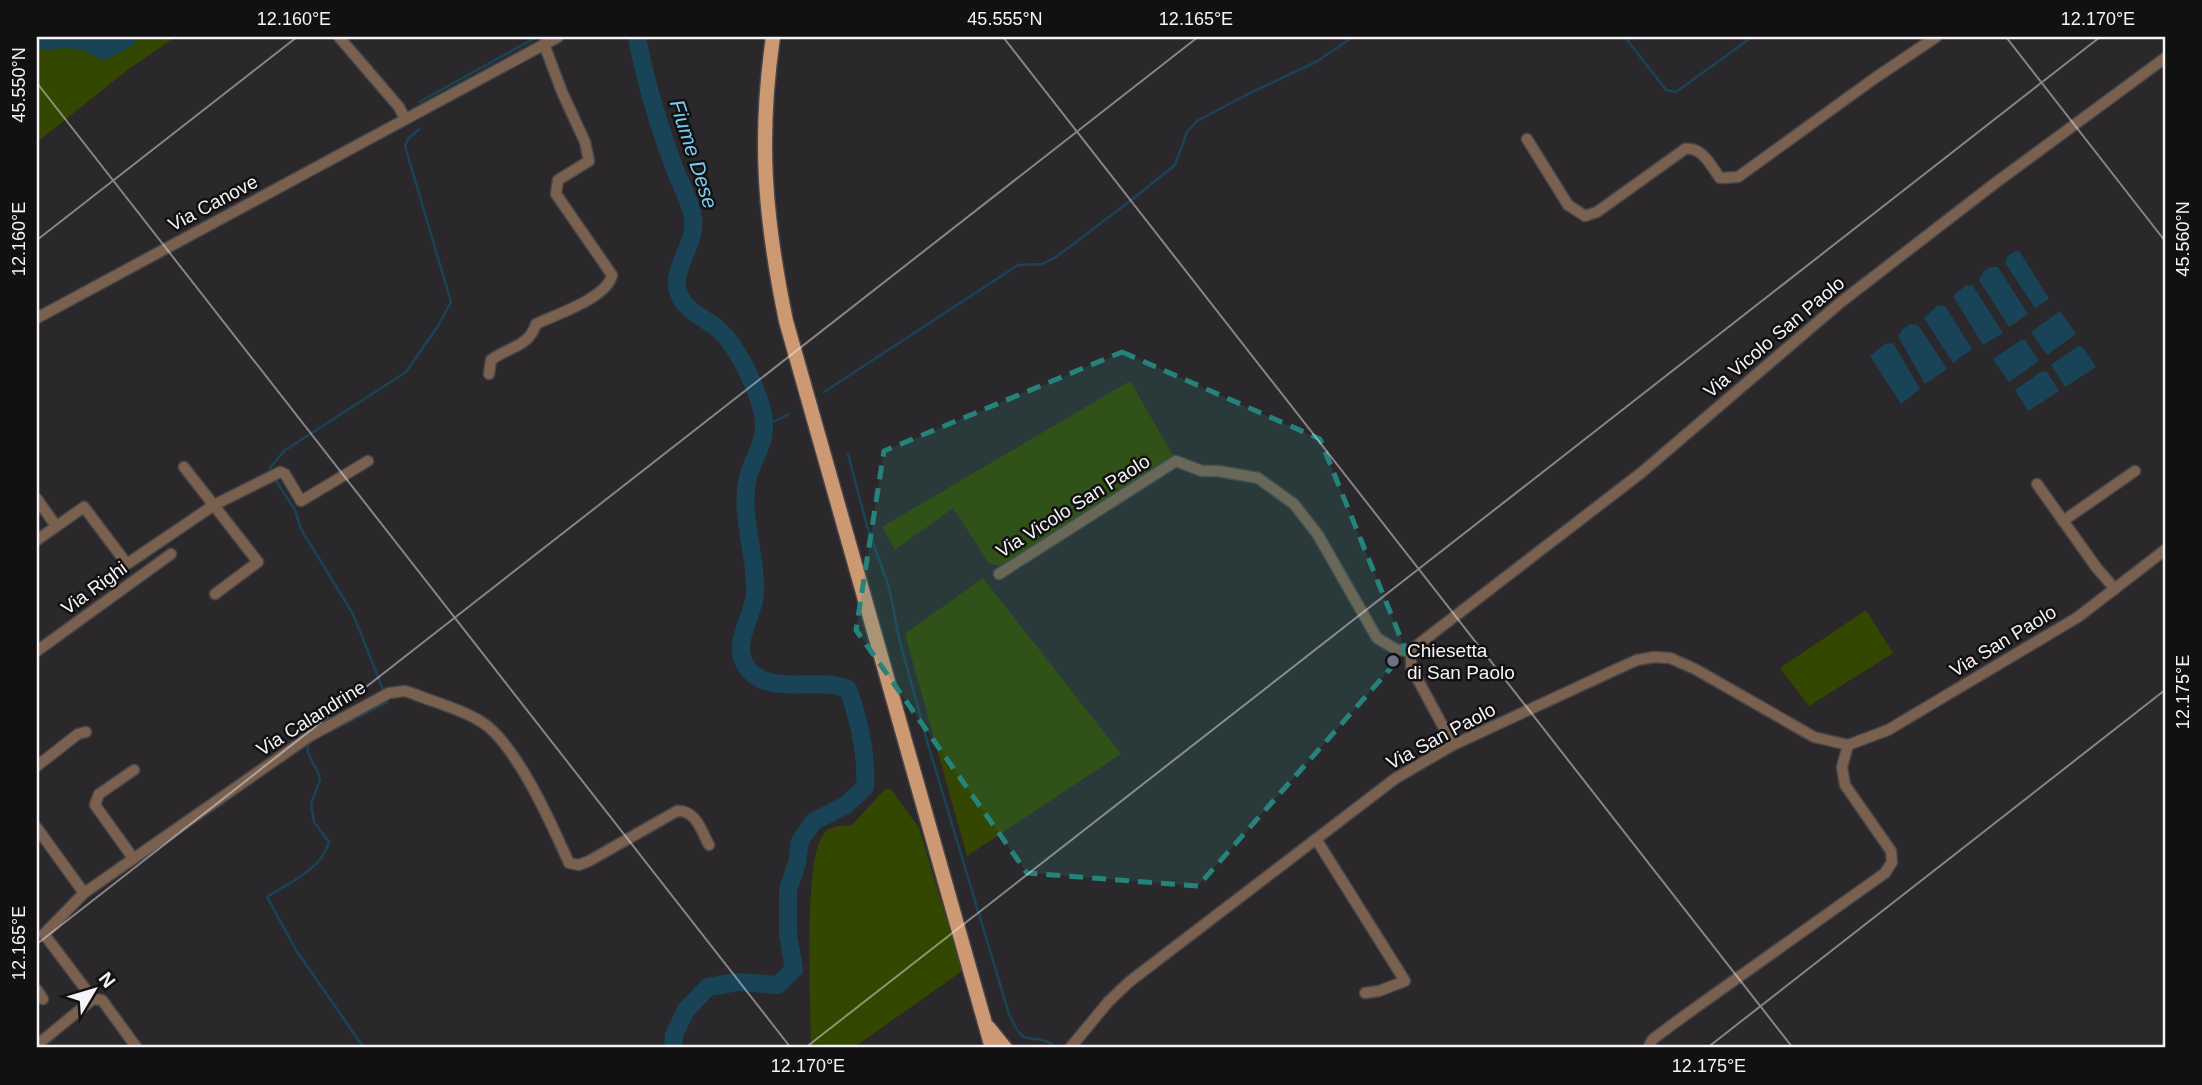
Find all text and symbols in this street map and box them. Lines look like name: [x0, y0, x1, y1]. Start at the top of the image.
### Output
text: 12.160°E: [257, 9, 331, 29]
text: 45.555°N: [967, 9, 1043, 29]
text: 12.165°E: [1159, 9, 1233, 29]
text: 12.170°E: [2061, 9, 2135, 29]
text: 45.550°N: [9, 47, 29, 123]
water label: Fiume Dese: [666, 97, 722, 211]
street label: Via Canove: [165, 171, 261, 235]
text: 45.560°N: [2173, 201, 2193, 277]
text: 12.160°E: [9, 202, 29, 276]
street label: Via Vicolo San Paolo: [1700, 272, 1848, 402]
street label: Via Vicolo San Paolo: [992, 450, 1154, 562]
street label: Via Righi: [57, 557, 131, 619]
street label: Via San Paolo: [1946, 601, 2060, 681]
place label: Chiesetta di San Paolo: [1407, 640, 1515, 683]
marker: Chiesetta di San Paolo: [1385, 653, 1401, 669]
text: 12.175°E: [2173, 655, 2193, 729]
street label: Via Calandrine: [253, 676, 369, 760]
street label: Via San Paolo: [1383, 699, 1499, 773]
text: 12.165°E: [9, 906, 29, 980]
north arrow: [60, 956, 130, 1026]
text: N: [95, 968, 120, 992]
text: 12.170°E: [771, 1056, 845, 1076]
text: 12.175°E: [1672, 1056, 1746, 1076]

